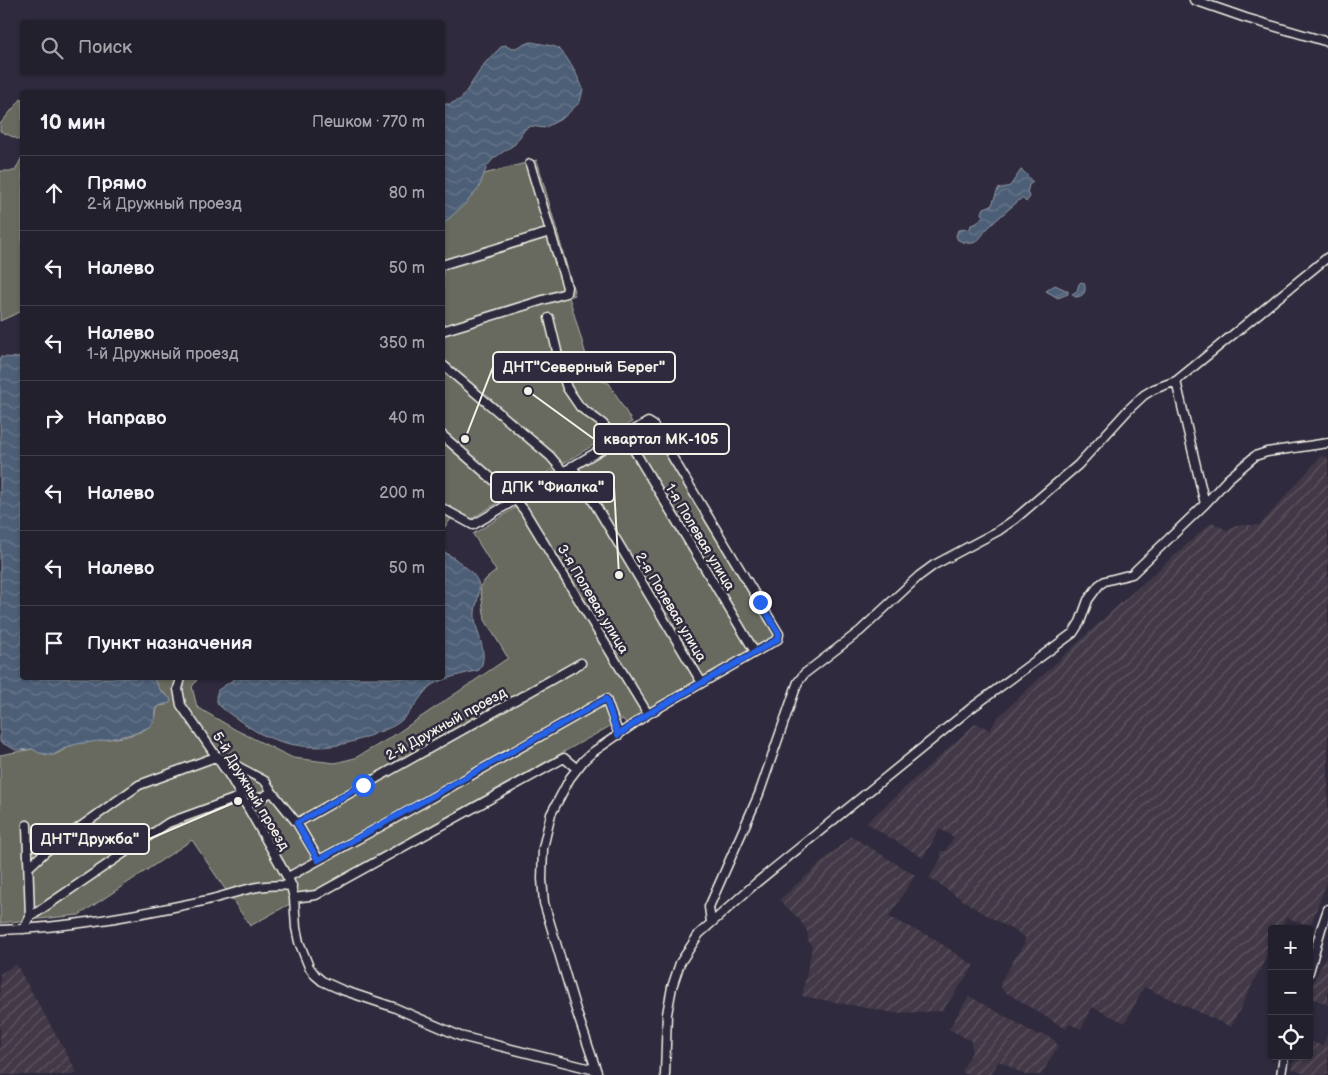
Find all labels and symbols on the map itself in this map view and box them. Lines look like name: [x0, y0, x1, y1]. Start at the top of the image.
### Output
callout: ДНТ"Северный Берег": [493, 352, 675, 382]
text: ДНТ"Северный Берег": [503, 358, 665, 377]
callout: квартал МК-105: [594, 424, 729, 454]
text: квартал МК-105: [604, 430, 719, 449]
callout: ДПК "Фиалка": [491, 472, 614, 502]
text: ДПК "Фиалка": [502, 478, 604, 497]
street label: 1-я Полевая улица: [661, 481, 739, 594]
street label: 3-я Полевая улица: [554, 541, 633, 657]
street label: 2-я Полевая улица: [632, 549, 711, 665]
route end: [749, 591, 772, 614]
street label: 2-й Дружный проезд: [383, 684, 510, 764]
street label: 5-й Дружный проезд: [209, 729, 293, 854]
route start: [352, 774, 375, 797]
callout: ДНТ"Дружба": [31, 824, 149, 854]
text: ДНТ"Дружба": [41, 830, 139, 849]

